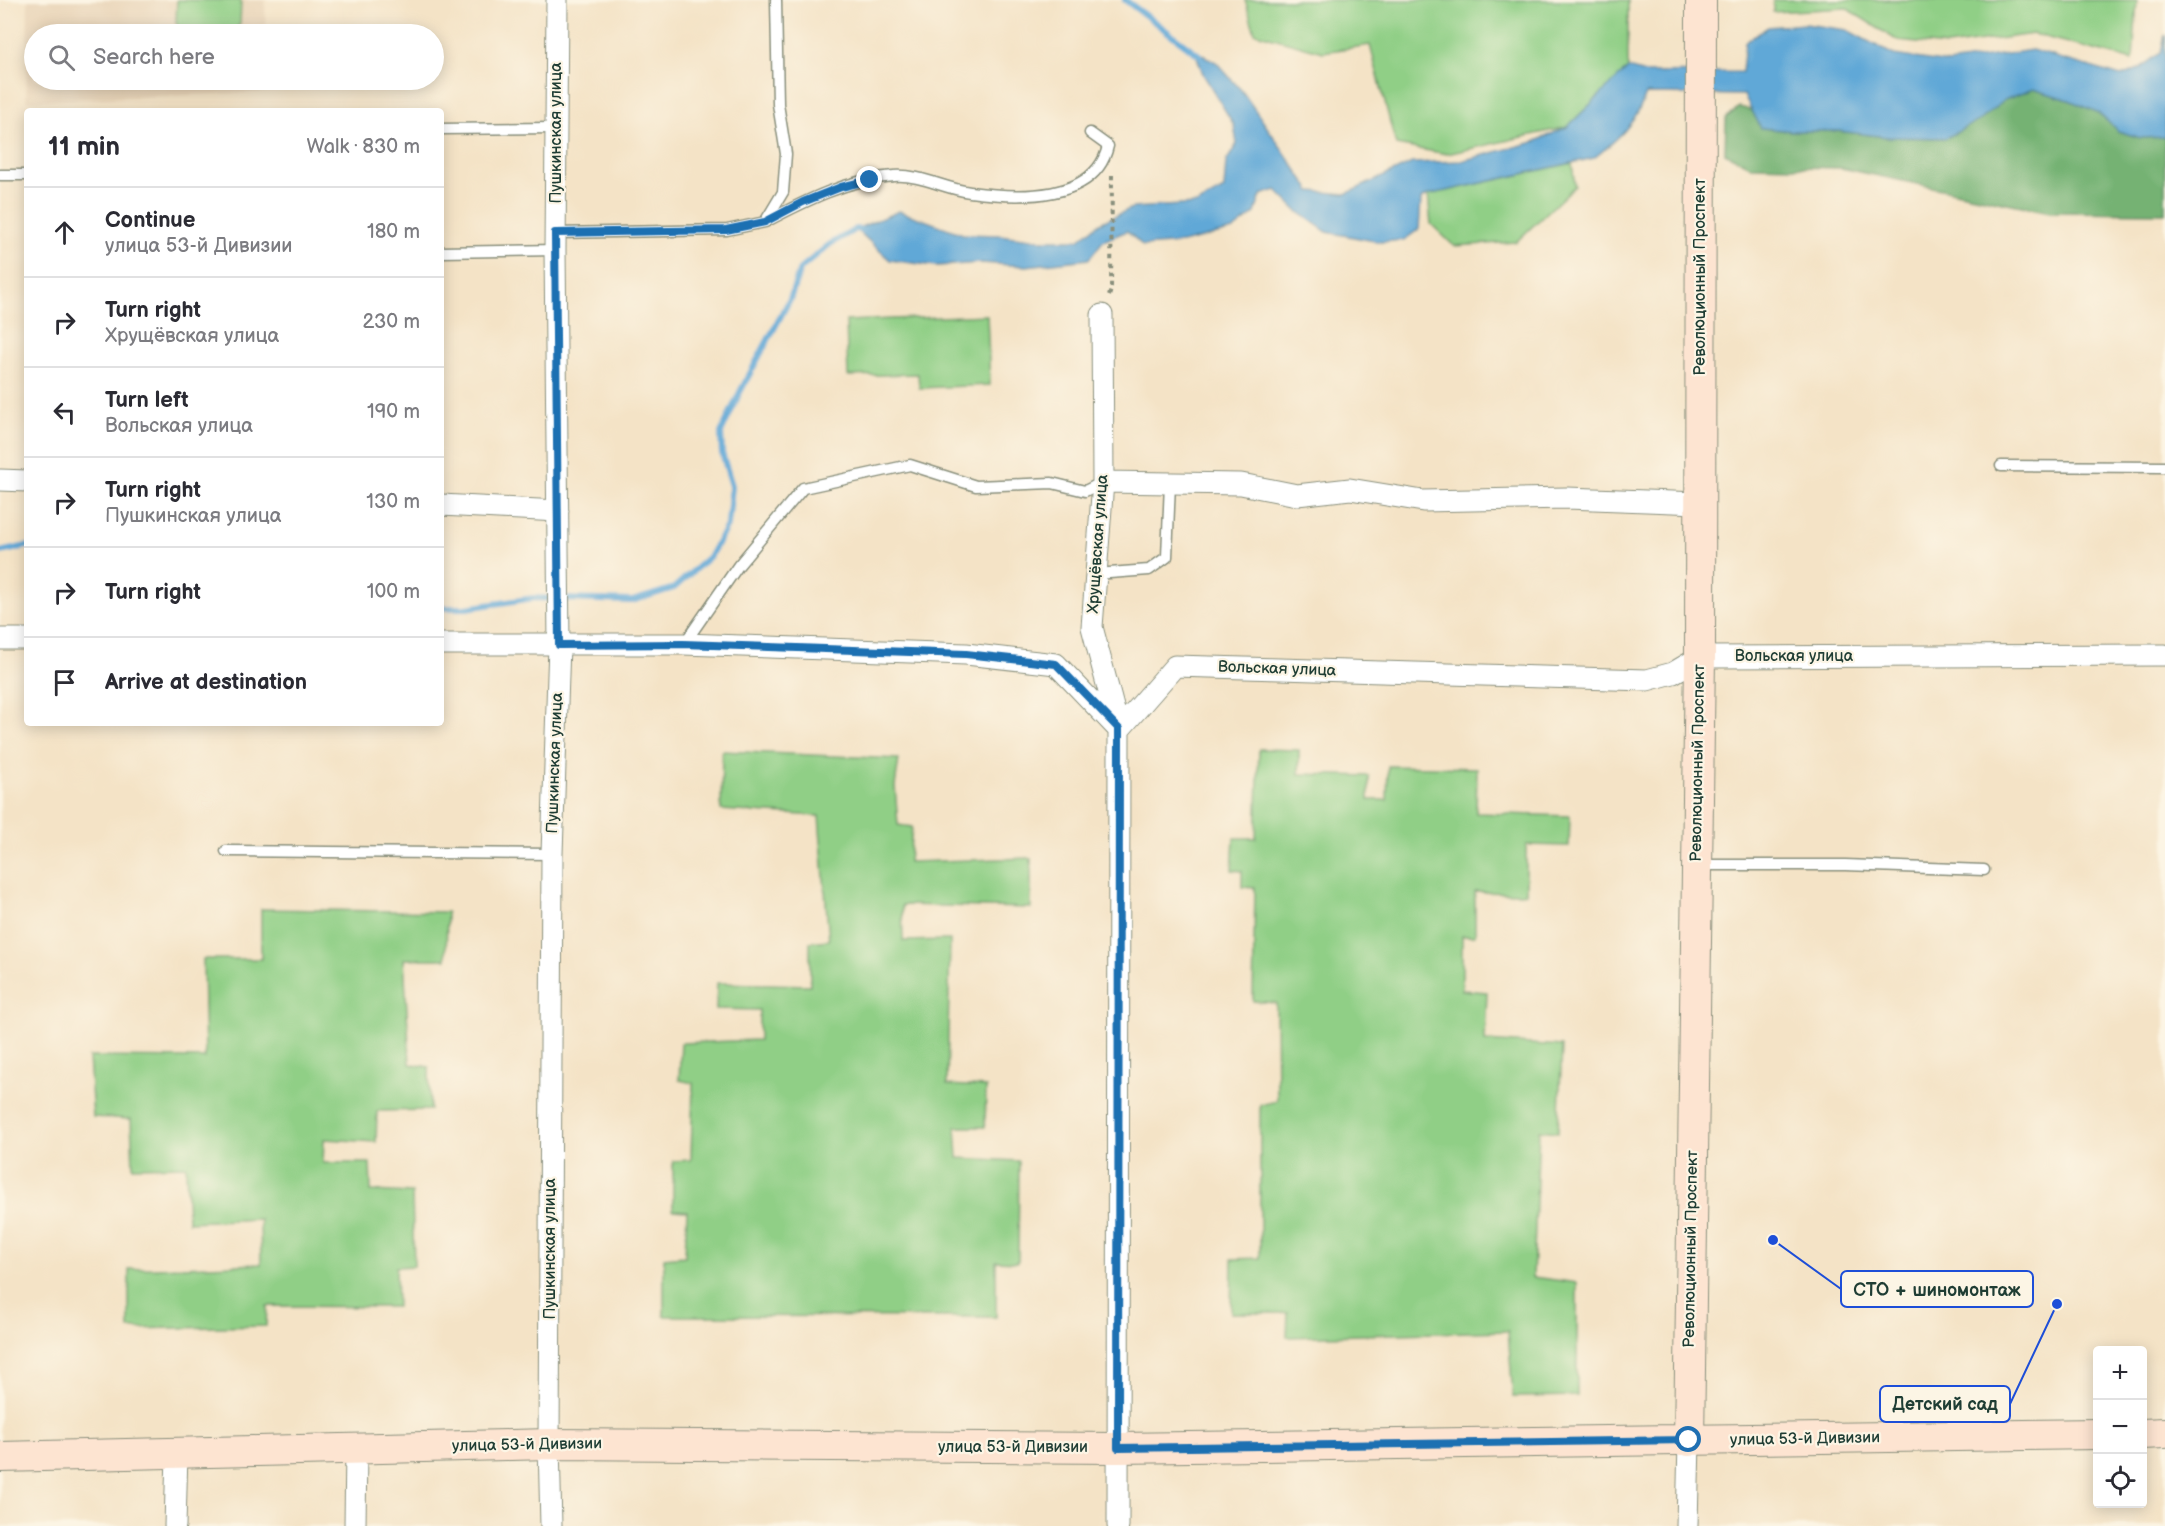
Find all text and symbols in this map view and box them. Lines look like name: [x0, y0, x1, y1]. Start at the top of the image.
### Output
search box: [24, 24, 444, 90]
icon: search: [45, 41, 78, 74]
text: Search here: [93, 44, 215, 71]
street label: Пушкинская улица: [547, 62, 566, 204]
text: 11 min: [48, 132, 120, 163]
text: Walk · 830 m: [307, 135, 420, 159]
route end: [856, 166, 882, 192]
street label: Революционный Проспект: [1691, 178, 1710, 376]
text: Continue: [105, 207, 195, 234]
icon: ahead: [48, 216, 81, 249]
text: 180 m: [367, 220, 420, 244]
text: улица 53-й Дивизии: [105, 234, 293, 258]
text: Turn right: [105, 297, 201, 324]
icon: right: [48, 306, 81, 339]
text: 230 m: [363, 310, 420, 334]
text: Хрущёвская улица: [105, 324, 279, 348]
text: Turn left: [105, 387, 189, 414]
icon: left: [48, 396, 81, 429]
text: 190 m: [367, 400, 420, 424]
text: Вольская улица: [105, 414, 253, 438]
street label: Хрущёвская улица: [1084, 473, 1112, 614]
text: Turn right: [105, 477, 201, 504]
icon: right: [48, 486, 81, 519]
text: 130 m: [366, 490, 420, 514]
text: Пушкинская улица: [105, 504, 282, 528]
icon: right: [48, 576, 81, 609]
text: Turn right: [105, 579, 201, 606]
text: 100 m: [367, 580, 420, 604]
street label: Вольская улица: [1735, 647, 1854, 666]
street label: Вольская улица: [1218, 657, 1337, 681]
street label: Революционный Проспект: [1687, 663, 1709, 862]
icon: arrive: [48, 666, 81, 699]
text: Arrive at destination: [105, 669, 307, 696]
street label: Пушкинская улица: [543, 692, 567, 834]
street label: Революционный Проспект: [1680, 1149, 1702, 1348]
street label: Пушкинская улица: [541, 1178, 560, 1320]
callout: СТО + шиномонтаж: [1841, 1271, 2033, 1307]
text: СТО + шиномонтаж: [1853, 1280, 2021, 1301]
map controls: [2093, 1346, 2147, 1508]
button: +: [2093, 1346, 2147, 1400]
callout: Детский сад: [1880, 1386, 2010, 1422]
text: Детский сад: [1892, 1394, 1998, 1415]
button: −: [2093, 1400, 2147, 1454]
route start: [1675, 1426, 1701, 1452]
street label: улица 53-й Дивизии: [1730, 1428, 1880, 1450]
street label: улица 53-й Дивизии: [452, 1434, 602, 1456]
street label: улица 53-й Дивизии: [938, 1438, 1088, 1457]
button: locate: [2093, 1454, 2147, 1508]

